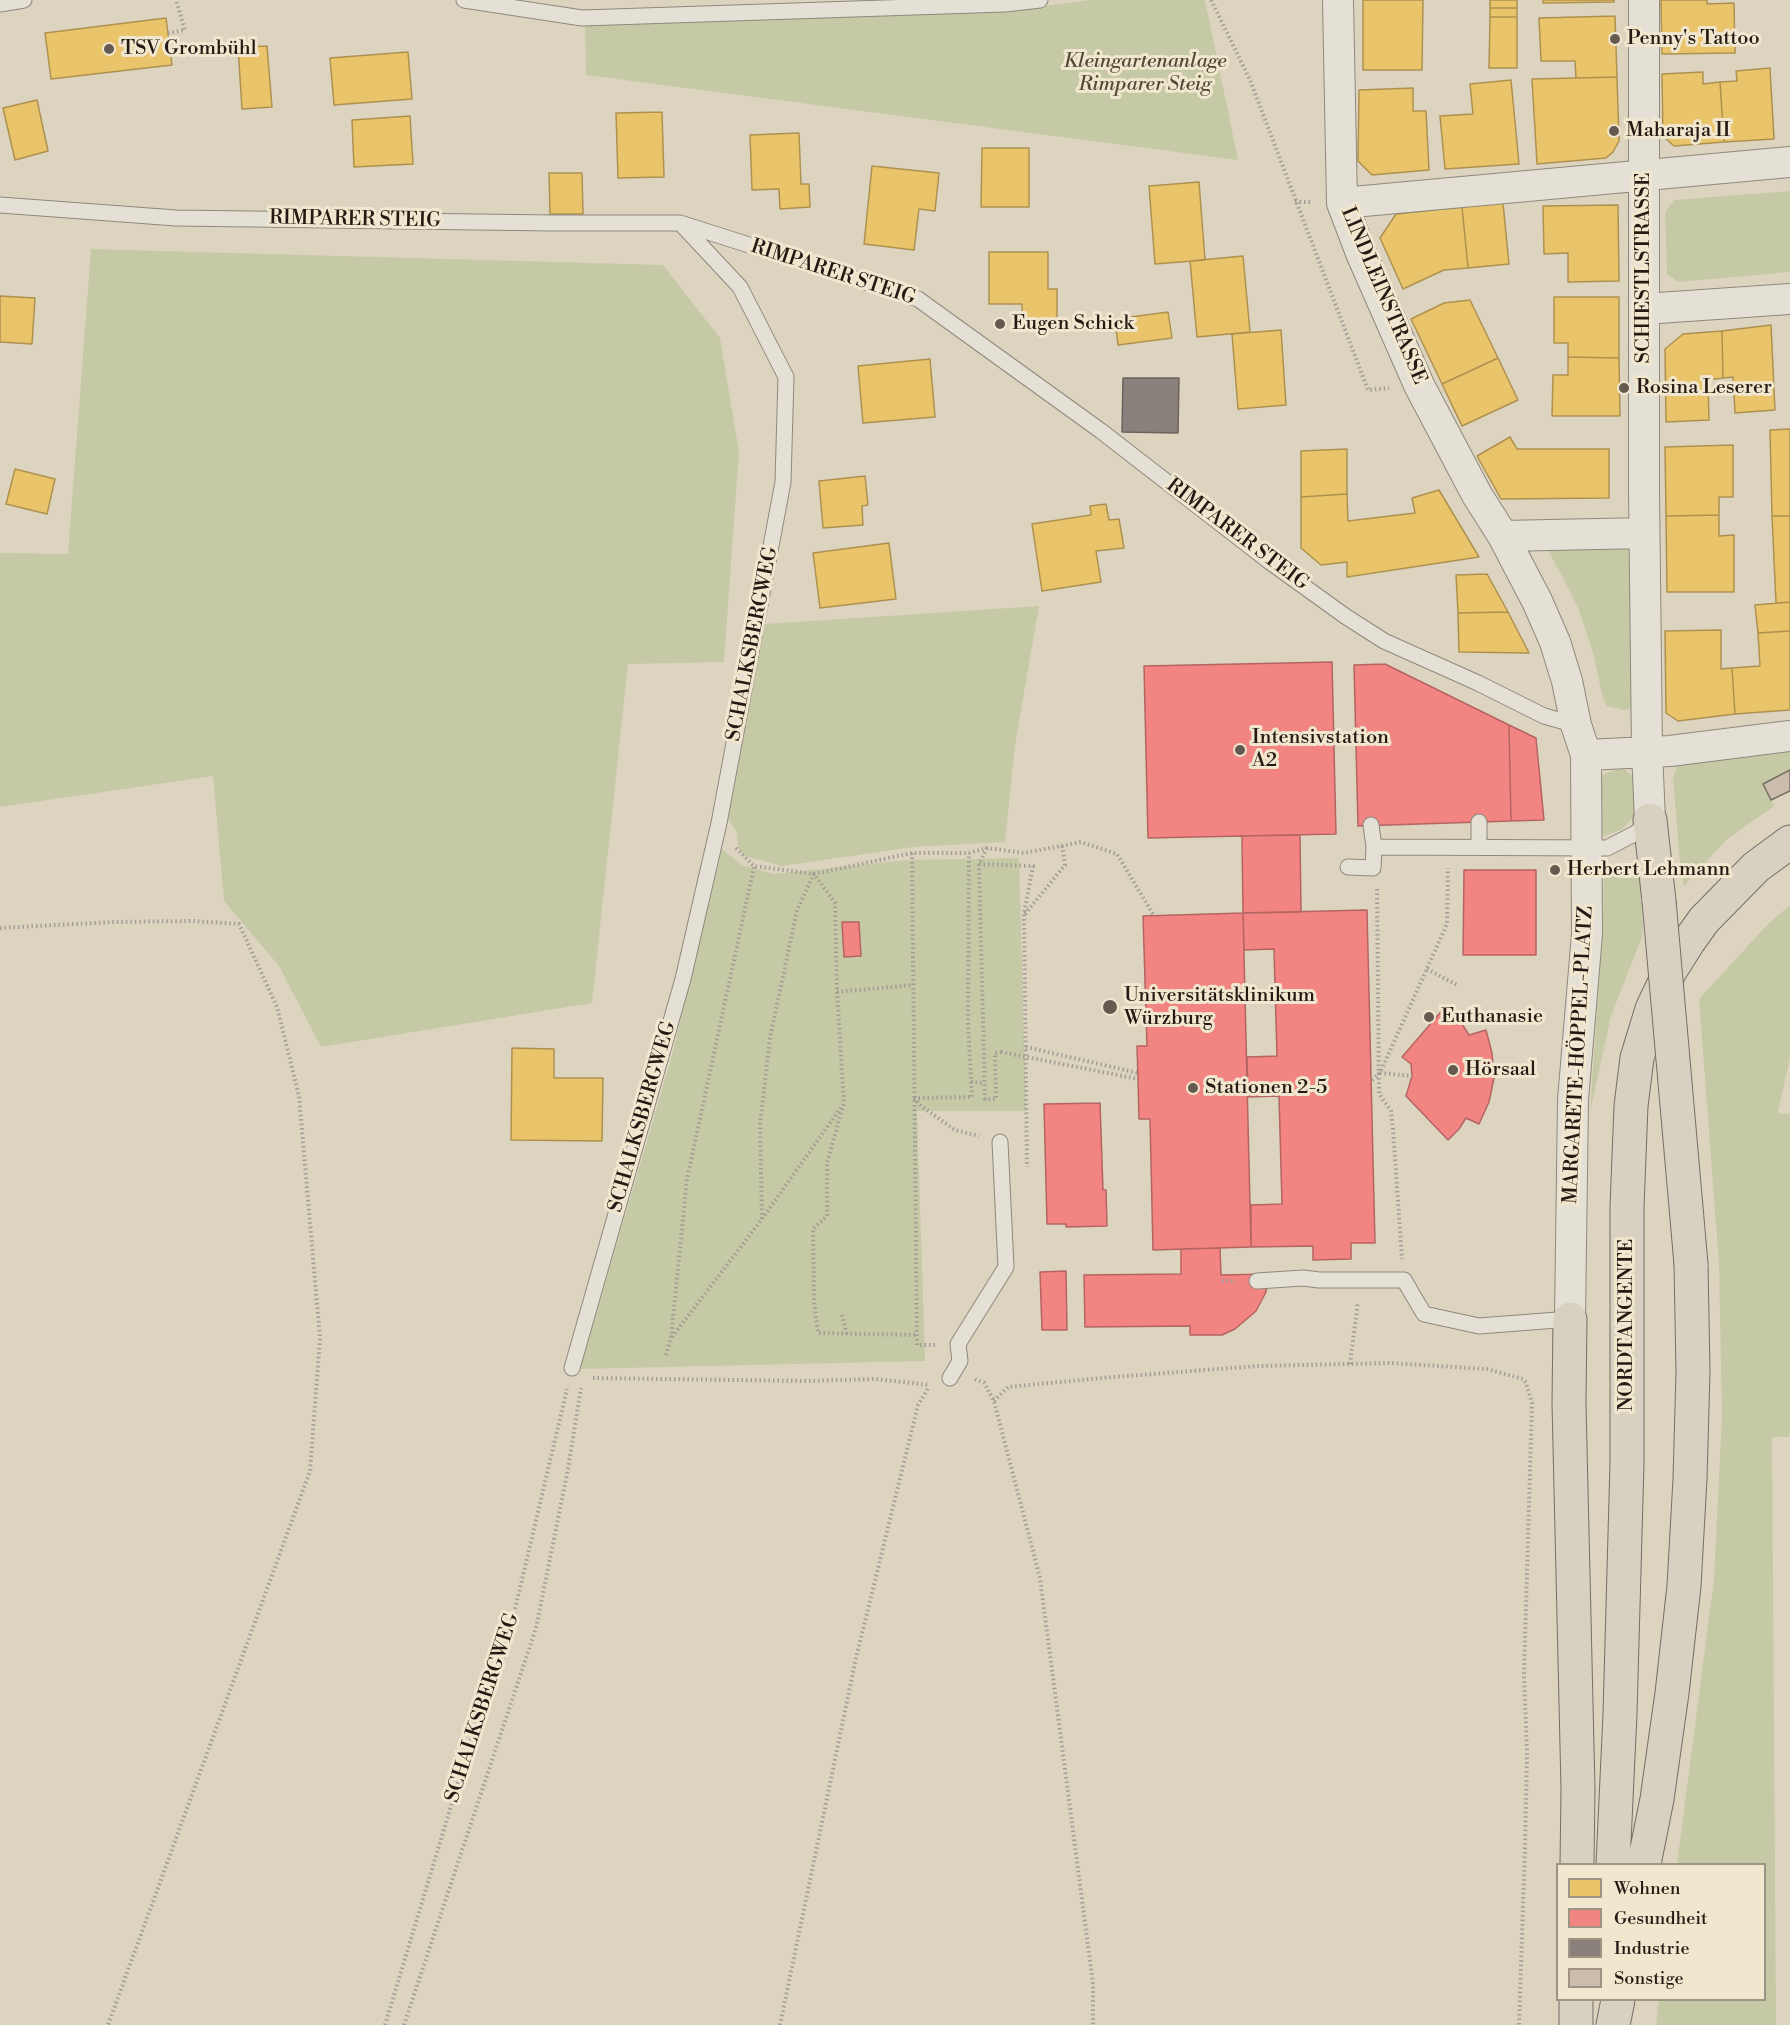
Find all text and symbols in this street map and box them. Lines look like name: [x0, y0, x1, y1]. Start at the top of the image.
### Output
place label: Penny's Tattoo: [1627, 27, 1760, 51]
marker: Penny's Tattoo: [1608, 32, 1622, 46]
place label: TSV Grombühl: [121, 37, 257, 61]
marker: TSV Grombühl: [102, 42, 116, 56]
park label: Kleingartenanlage Rimparer Steig: [1063, 50, 1227, 97]
place label: Maharaja II: [1626, 119, 1730, 143]
marker: Maharaja II: [1607, 124, 1621, 138]
street label: SCHIESTLSTRASSE: [1632, 172, 1656, 364]
street label: LINDLEINSTRASSE: [1335, 204, 1431, 388]
street label: RIMPARER STEIG: [269, 207, 441, 233]
street label: RIMPARER STEIG: [748, 235, 918, 311]
place label: Eugen Schick: [1012, 312, 1134, 336]
marker: Eugen Schick: [993, 317, 1007, 331]
place label: Rosina Leserer: [1636, 376, 1772, 400]
marker: Rosina Leserer: [1617, 381, 1631, 395]
street label: RIMPARER STEIG: [1161, 474, 1313, 596]
street label: SCHALKSBERGWEG: [722, 545, 784, 743]
place label: Intensivstation A2: [1252, 726, 1389, 773]
marker: Intensivstation A2: [1233, 743, 1247, 757]
place label: Herbert Lehmann: [1567, 858, 1730, 882]
marker: Herbert Lehmann: [1548, 863, 1562, 877]
street label: MARGARETE-HÖPPEL-PLATZ: [1559, 905, 1599, 1205]
place label: Universitätsklinikum Würzburg: [1124, 984, 1315, 1031]
marker: Universitätsklinikum Würzburg: [1101, 998, 1119, 1016]
place label: Euthanasie: [1441, 1005, 1543, 1029]
marker: Euthanasie: [1422, 1010, 1436, 1024]
street label: SCHALKSBERGWEG: [604, 1019, 682, 1215]
place label: Hörsaal: [1465, 1058, 1536, 1082]
marker: Hörsaal: [1446, 1063, 1460, 1077]
place label: Stationen 2-5: [1205, 1076, 1327, 1100]
marker: Stationen 2-5: [1186, 1081, 1200, 1095]
street label: NORDTANGENTE: [1615, 1239, 1639, 1411]
street label: SCHALKSBERGWEG: [441, 1610, 525, 1806]
legend: [1556, 1863, 1766, 2001]
text: Wohnen: [1614, 1877, 1681, 1900]
text: Gesundheit: [1614, 1907, 1707, 1930]
text: Industrie: [1614, 1937, 1690, 1960]
text: Sonstige: [1614, 1967, 1684, 1990]

